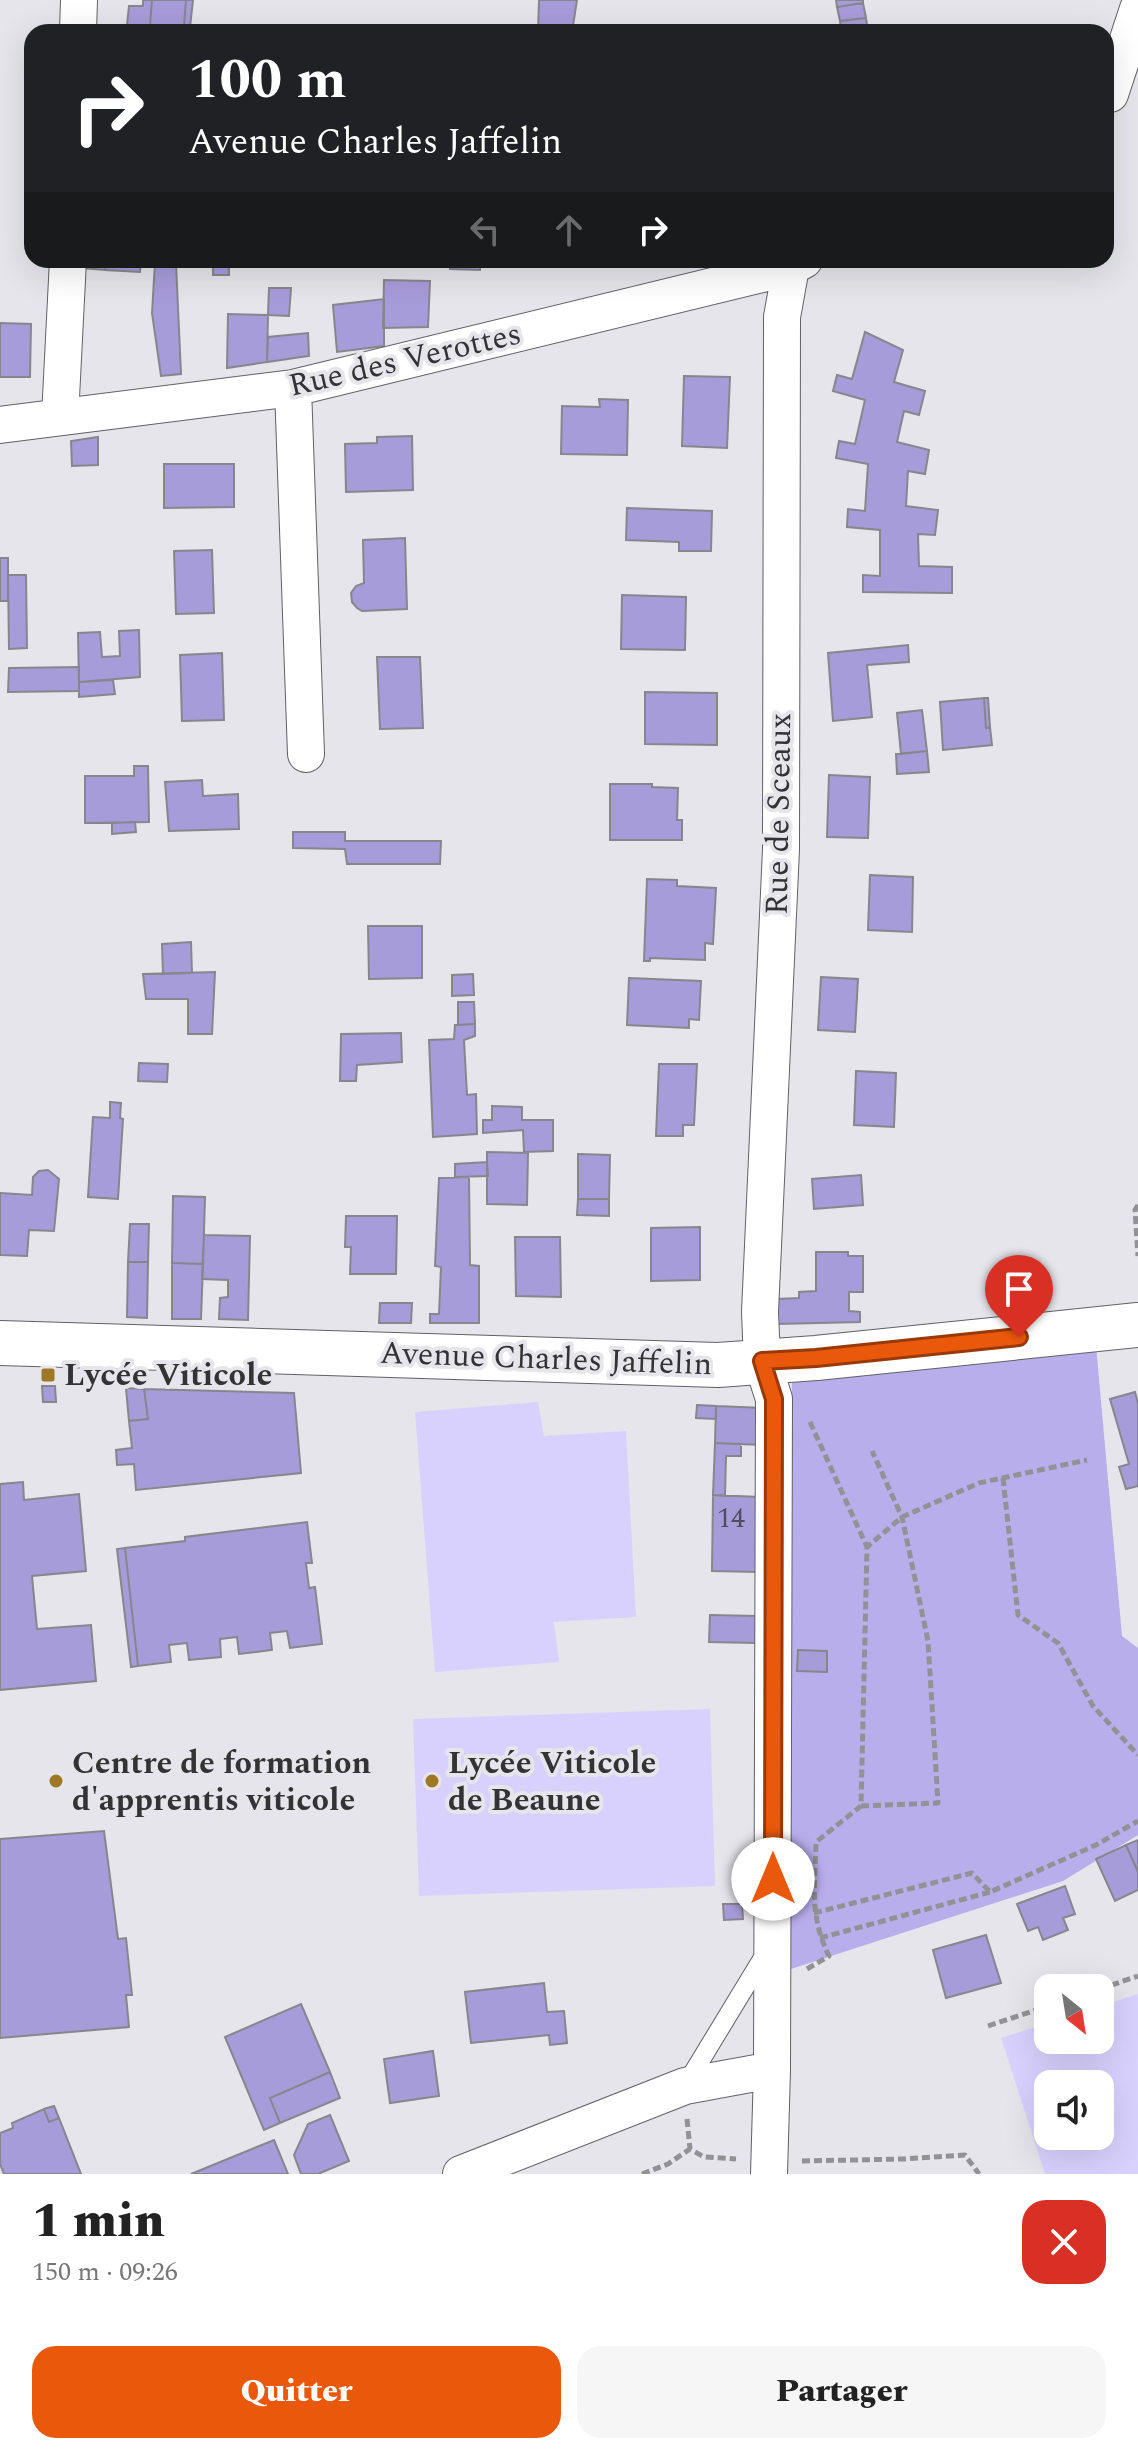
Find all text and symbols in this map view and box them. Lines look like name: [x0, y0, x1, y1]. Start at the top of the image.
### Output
text: 100 m: [188, 38, 347, 123]
icon: right: [56, 56, 160, 160]
text: Avenue Charles Jaffelin: [188, 115, 562, 170]
icon: left: [463, 208, 507, 252]
icon: ahead: [547, 208, 591, 252]
icon: right: [631, 208, 675, 252]
street label: Rue des Verottes: [284, 309, 526, 411]
street label: Rue de Sceaux: [753, 712, 805, 915]
pin: [985, 1255, 1053, 1337]
icon: arrive: [997, 1267, 1041, 1311]
street label: Avenue Charles Jaffelin: [379, 1329, 713, 1389]
place label: Lycée Viticole: [64, 1351, 272, 1400]
marker: Lycée Viticole: [39, 1366, 57, 1384]
house number: 14: [717, 1497, 745, 1540]
place label: Centre de formation d'apprentis viticole: [72, 1739, 371, 1825]
place label: Lycée Viticole de Beaune: [448, 1739, 656, 1825]
marker: Centre de formation d'apprentis viticole: [47, 1772, 65, 1790]
marker: Lycée Viticole de Beaune: [423, 1772, 441, 1790]
position arrow: [731, 1837, 815, 1921]
north arrow: [1034, 1974, 1114, 2054]
map controls: [1034, 1974, 1114, 2150]
button: sound: [1034, 2070, 1114, 2150]
text: 1 min: [32, 2185, 165, 2258]
button: close: [1022, 2200, 1106, 2284]
text: 150 m · 09:26: [32, 2252, 178, 2292]
button: Quitter: [32, 2346, 561, 2438]
button: Partager: [577, 2346, 1106, 2438]

